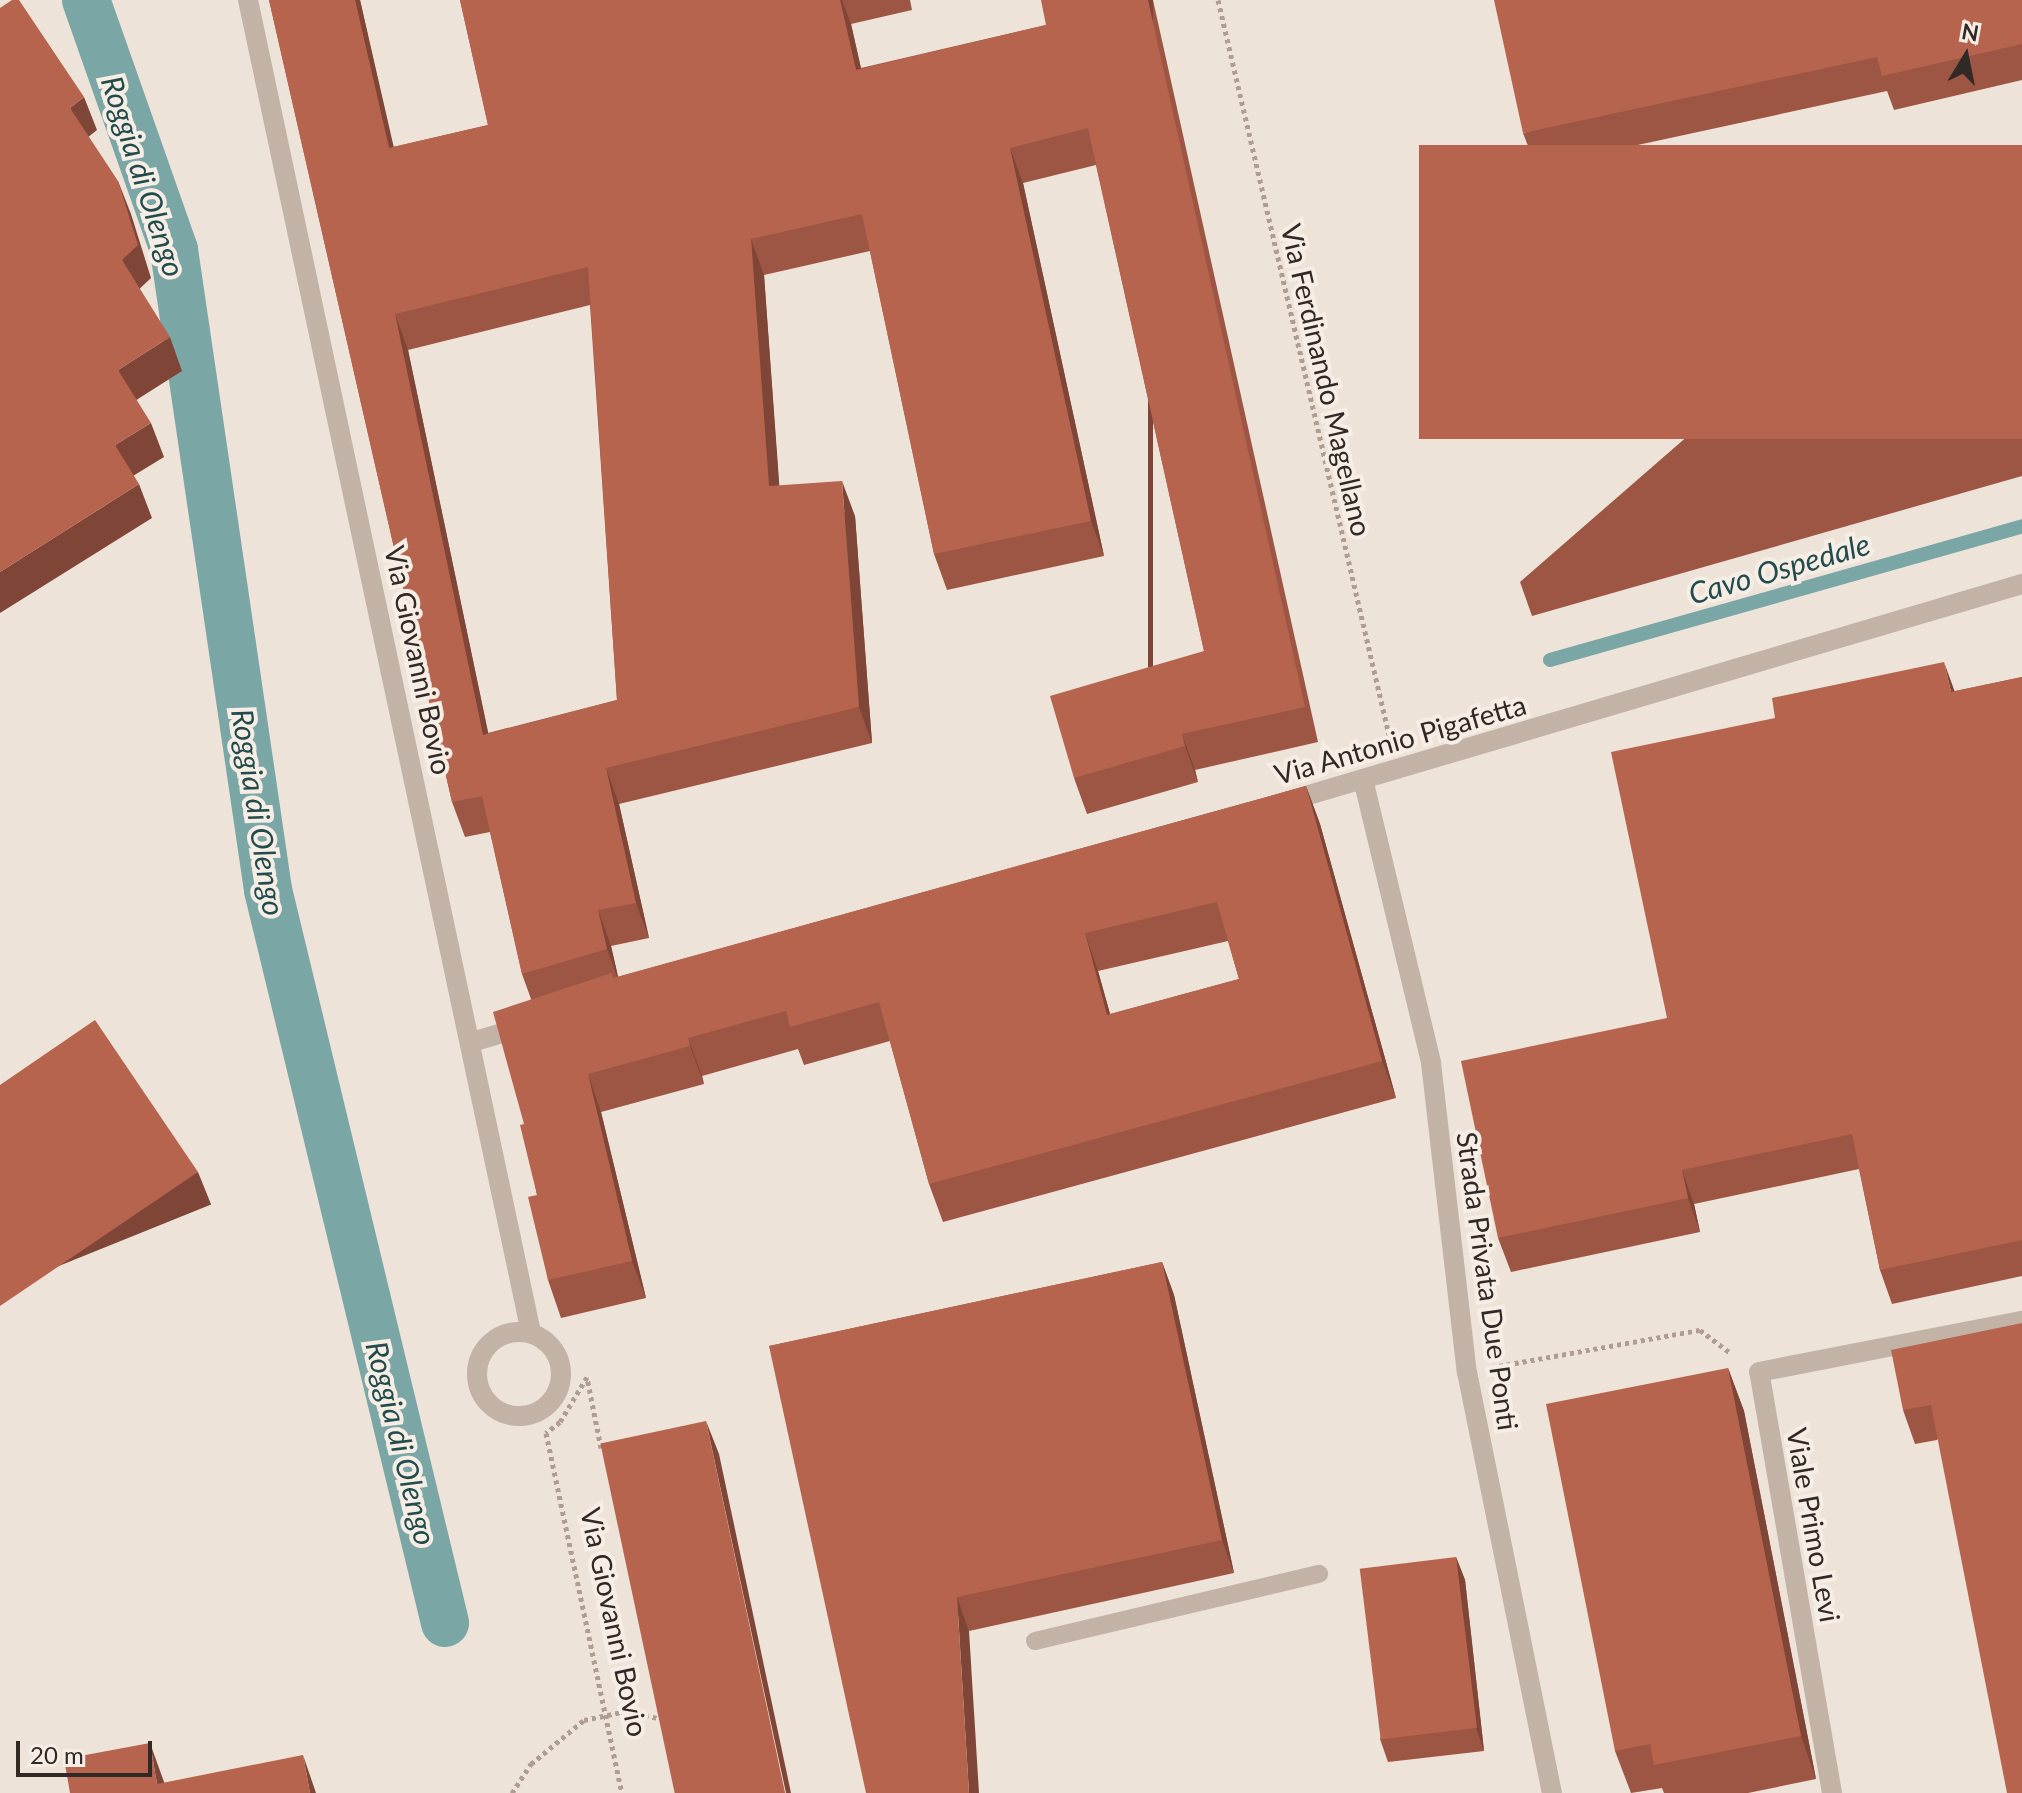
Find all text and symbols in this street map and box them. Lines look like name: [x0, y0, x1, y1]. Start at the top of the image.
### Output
north arrow: [1926, 16, 2006, 96]
text: N: [1960, 17, 1981, 47]
water label: Roggia di Olengo: [95, 71, 193, 281]
street label: Via Ferdinando Magellano: [1275, 221, 1379, 539]
water label: Cavo Ospedale: [1684, 525, 1874, 611]
street label: Via Giovanni Bovio: [378, 543, 460, 777]
street label: Via Antonio Pigafetta: [1270, 687, 1530, 791]
water label: Roggia di Olengo: [225, 706, 293, 918]
street label: Strada Privata Due Ponti: [1450, 1130, 1526, 1432]
water label: Roggia di Olengo: [359, 1337, 445, 1549]
street label: Viale Primo Levi: [1780, 1425, 1848, 1625]
street label: Via Giovanni Bovio: [574, 1505, 656, 1739]
scale bar: [20, 1725, 156, 1775]
text: 20 m: [30, 1740, 84, 1769]

